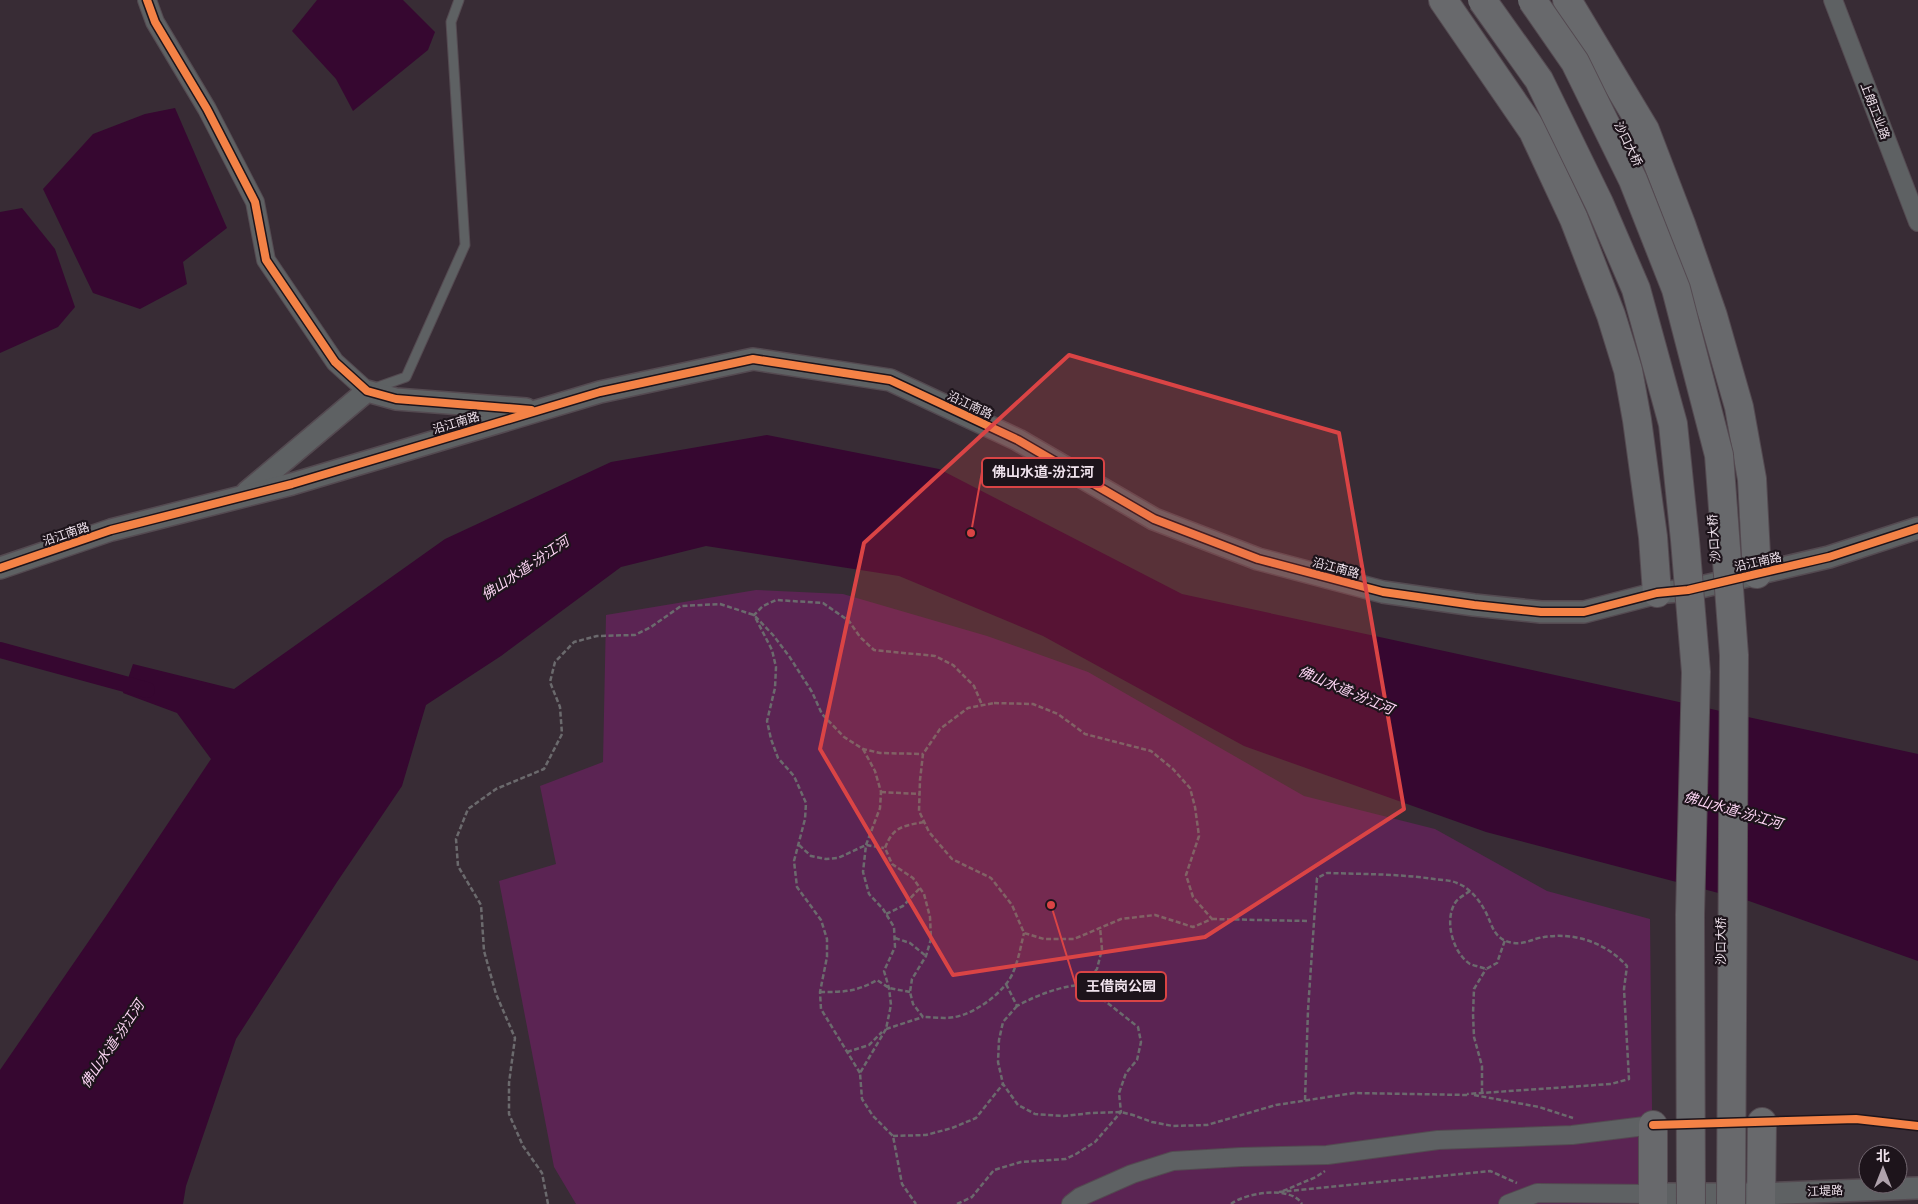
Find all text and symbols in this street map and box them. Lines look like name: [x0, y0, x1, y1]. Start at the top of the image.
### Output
street label: 上朗工业路: [1857, 80, 1893, 142]
street label: 沙口大桥: [1610, 119, 1646, 169]
street label: 沿江南路: [945, 388, 995, 422]
street label: 沿江南路: [431, 408, 481, 438]
callout: 佛山水道-汾江河: [982, 458, 1104, 487]
text: 佛山水道-汾江河: [992, 463, 1094, 481]
street label: 沙口大桥: [1704, 513, 1724, 563]
street label: 沿江南路: [41, 519, 91, 549]
water label: 佛山水道-汾江河: [478, 530, 575, 604]
street label: 沿江南路: [1733, 549, 1783, 575]
street label: 沿江南路: [1311, 554, 1361, 582]
water label: 佛山水道-汾江河: [1296, 662, 1399, 719]
water label: 佛山水道-汾江河: [1682, 787, 1787, 834]
street label: 沙口大桥: [1713, 917, 1729, 965]
callout: 王借岗公园: [1076, 972, 1166, 1001]
text: 王借岗公园: [1086, 977, 1156, 995]
water label: 佛山水道-汾江河: [76, 994, 150, 1091]
north arrow: [1858, 1144, 1908, 1194]
text: 北: [1876, 1147, 1890, 1165]
street label: 江堤路: [1807, 1182, 1843, 1200]

